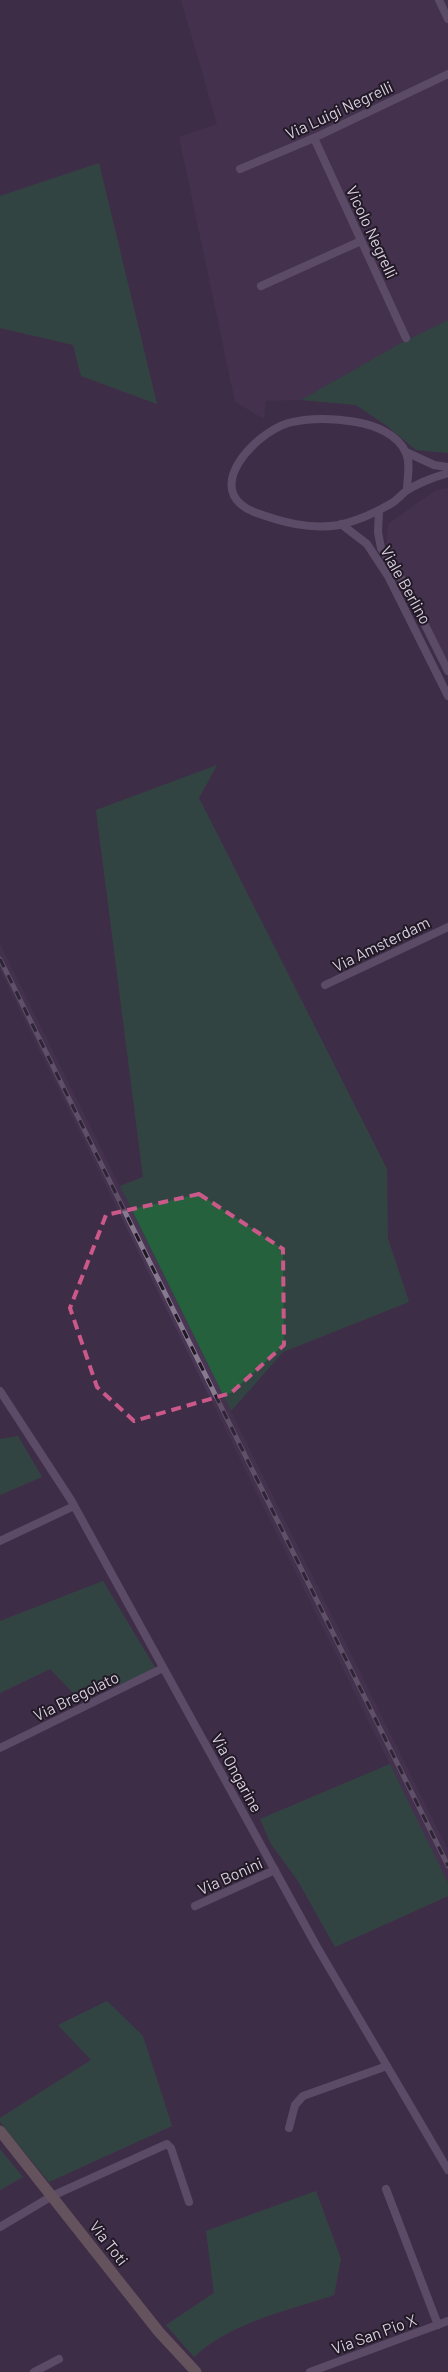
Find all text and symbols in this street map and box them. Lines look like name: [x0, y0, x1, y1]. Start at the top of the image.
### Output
street label: Via Luigi Negrelli: [282, 76, 395, 143]
street label: Vicolo Negrelli: [343, 183, 402, 281]
street label: Viale Berlino: [377, 542, 436, 627]
street label: Via Amsterdam: [329, 912, 432, 975]
street label: Via Bregolato: [30, 1667, 122, 1724]
street label: Via Ongarine: [208, 1730, 267, 1815]
street label: Via Bonini: [194, 1853, 265, 1898]
street label: Via Toti: [86, 2217, 133, 2269]
street label: Via San Pio X: [329, 2309, 419, 2358]

